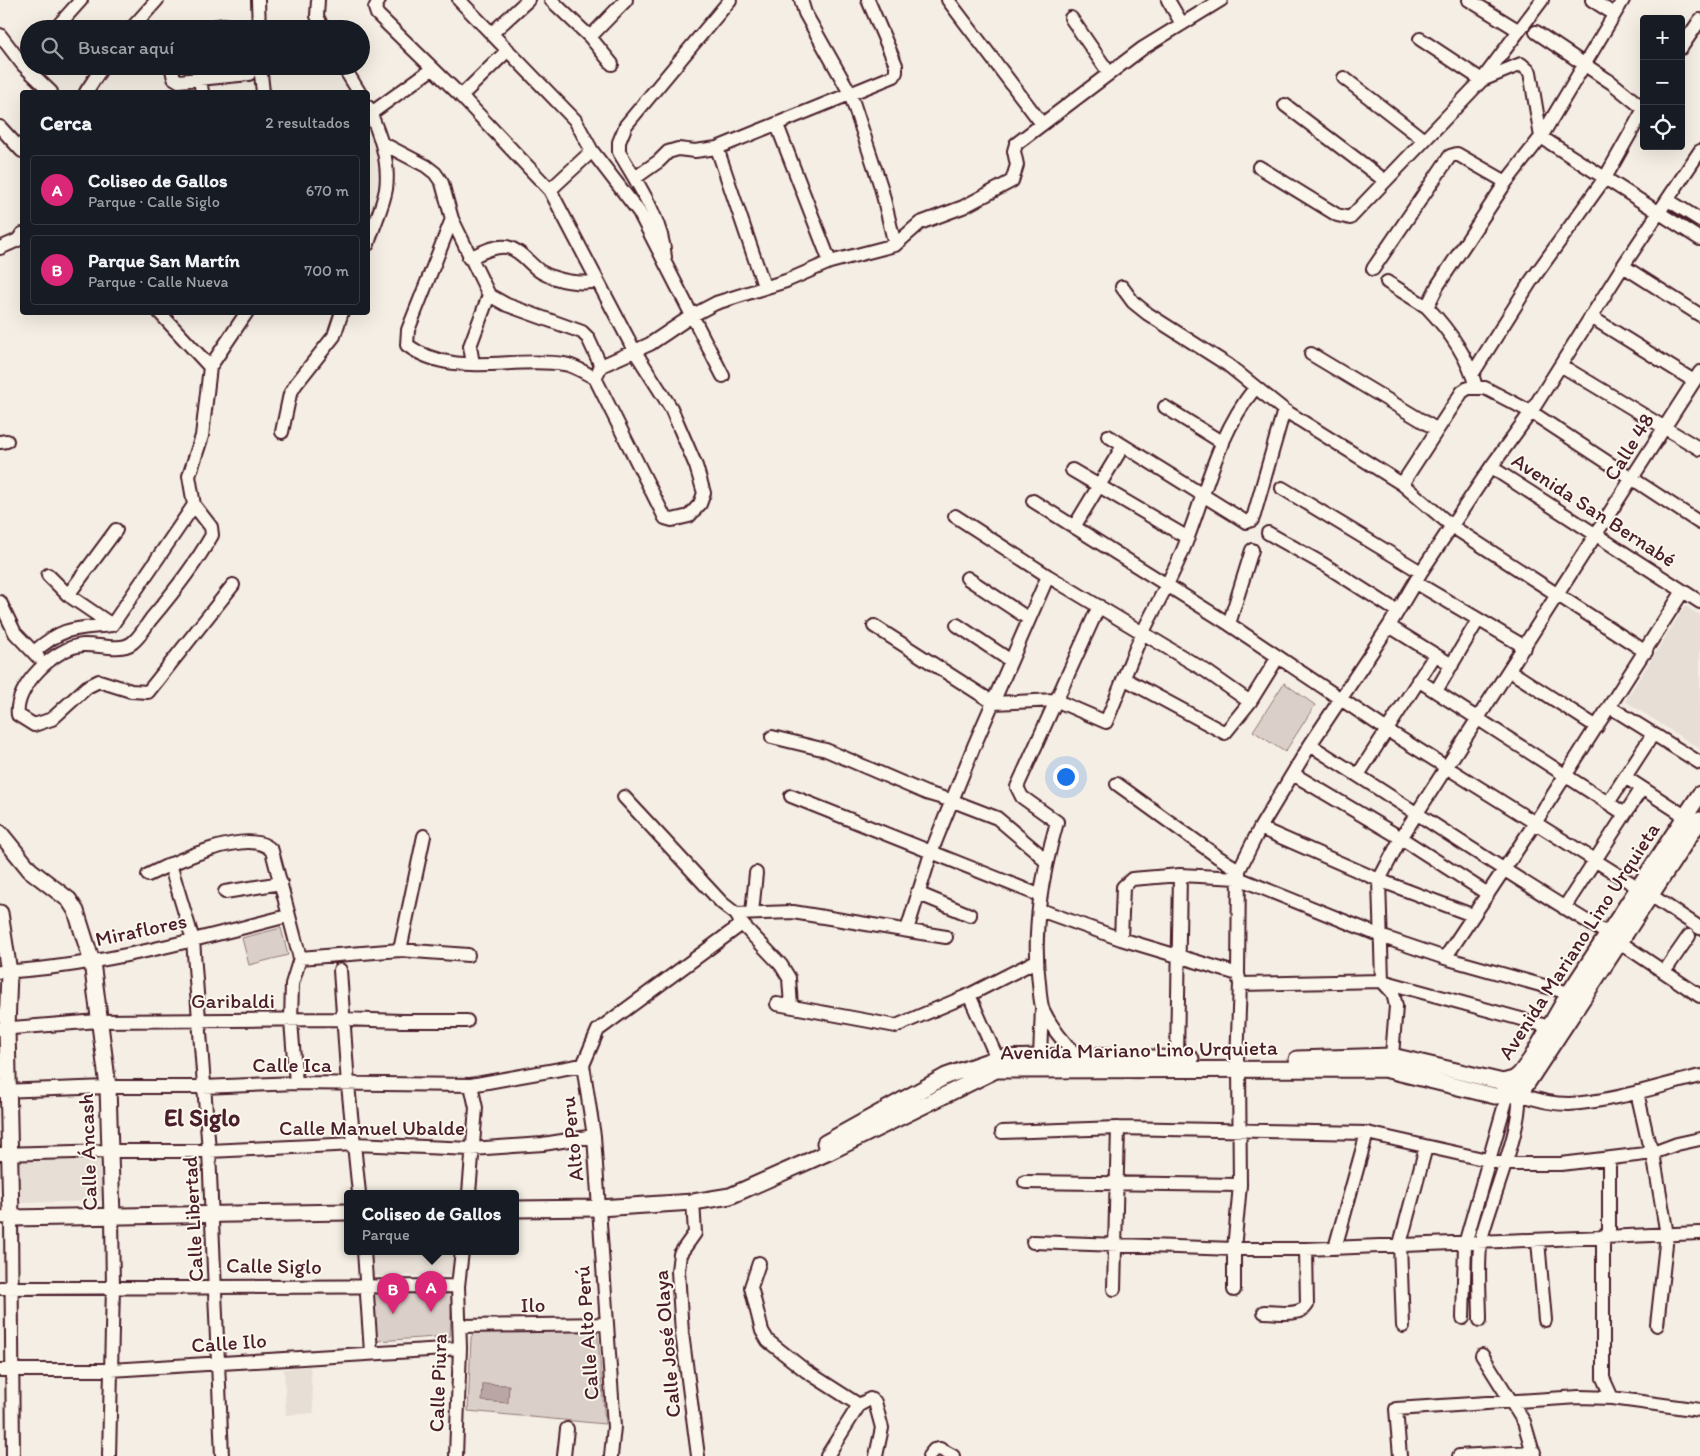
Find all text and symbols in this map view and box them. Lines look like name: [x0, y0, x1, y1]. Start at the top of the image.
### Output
map controls: [1640, 15, 1685, 150]
button: +: [1640, 15, 1685, 60]
search box: [20, 20, 370, 75]
icon: search: [38, 34, 66, 62]
text: Buscar aquí: [78, 36, 174, 59]
button: −: [1640, 60, 1685, 105]
button: locate: [1640, 105, 1685, 150]
text: Cerca: [40, 110, 92, 135]
text: 2 resultados: [265, 113, 350, 132]
text: Coliseo de Gallos: [88, 169, 227, 192]
text: A: [52, 181, 62, 200]
text: 670 m: [306, 181, 349, 200]
text: Parque · Calle Siglo: [88, 192, 220, 211]
text: Parque San Martín: [88, 249, 240, 272]
text: B: [52, 261, 62, 280]
text: 700 m: [304, 261, 349, 280]
text: Parque · Calle Nueva: [88, 272, 228, 291]
street label: Calle 48: [1598, 408, 1659, 485]
street label: Avenida San Bernabé: [1507, 447, 1681, 572]
your location: [1053, 764, 1079, 790]
street label: Avenida Mariano Lino Urquieta: [1493, 818, 1665, 1064]
street label: Miraflores: [93, 908, 189, 951]
street label: Garibaldi: [191, 988, 275, 1013]
street label: Avenida Mariano Lino Urquieta: [1000, 1035, 1278, 1064]
street label: Calle Ica: [252, 1052, 332, 1077]
street label: Calle Áncash: [73, 1093, 102, 1211]
street label: Alto Peru: [555, 1095, 588, 1182]
district label: El Siglo: [164, 1103, 240, 1133]
street label: Calle Manuel Ubalde: [279, 1115, 465, 1140]
street label: Calle Libertad: [177, 1155, 208, 1283]
popup: [344, 1190, 519, 1255]
text: Coliseo de Gallos: [362, 1202, 501, 1225]
text: Parque: [362, 1225, 410, 1244]
street label: Calle Siglo: [226, 1252, 322, 1279]
street label: Calle Alto Perú: [569, 1265, 604, 1401]
street label: Calle José Olaya: [648, 1269, 685, 1419]
pin: A: [415, 1271, 447, 1312]
pin: B: [377, 1273, 409, 1314]
street label: Ilo: [521, 1292, 545, 1317]
street label: Calle Ilo: [190, 1327, 267, 1358]
street label: Calle Piura: [423, 1333, 452, 1433]

